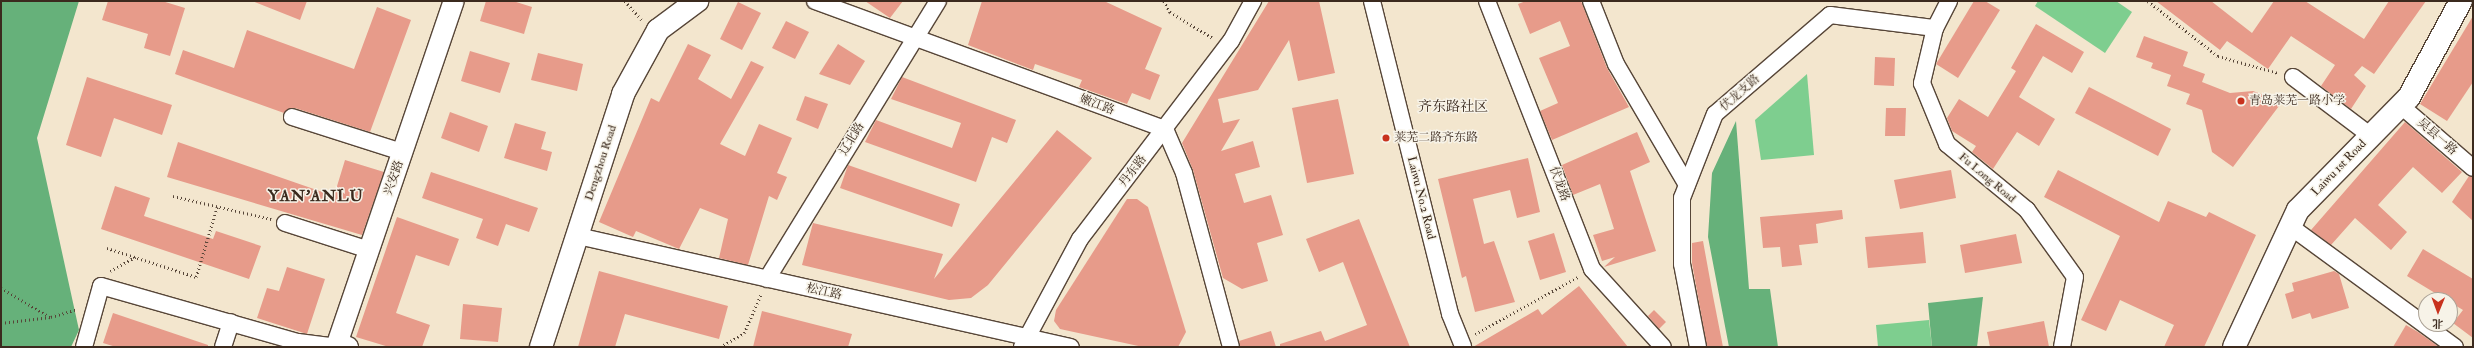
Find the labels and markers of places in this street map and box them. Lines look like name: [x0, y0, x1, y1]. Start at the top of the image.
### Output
place label: 青岛莱芜一路小学: [2249, 94, 2345, 108]
marker: 青岛莱芜一路小学: [2236, 96, 2246, 106]
place label: 莱芜二路齐东路: [1394, 131, 1478, 145]
marker: 莱芜二路齐东路: [1381, 133, 1391, 143]

